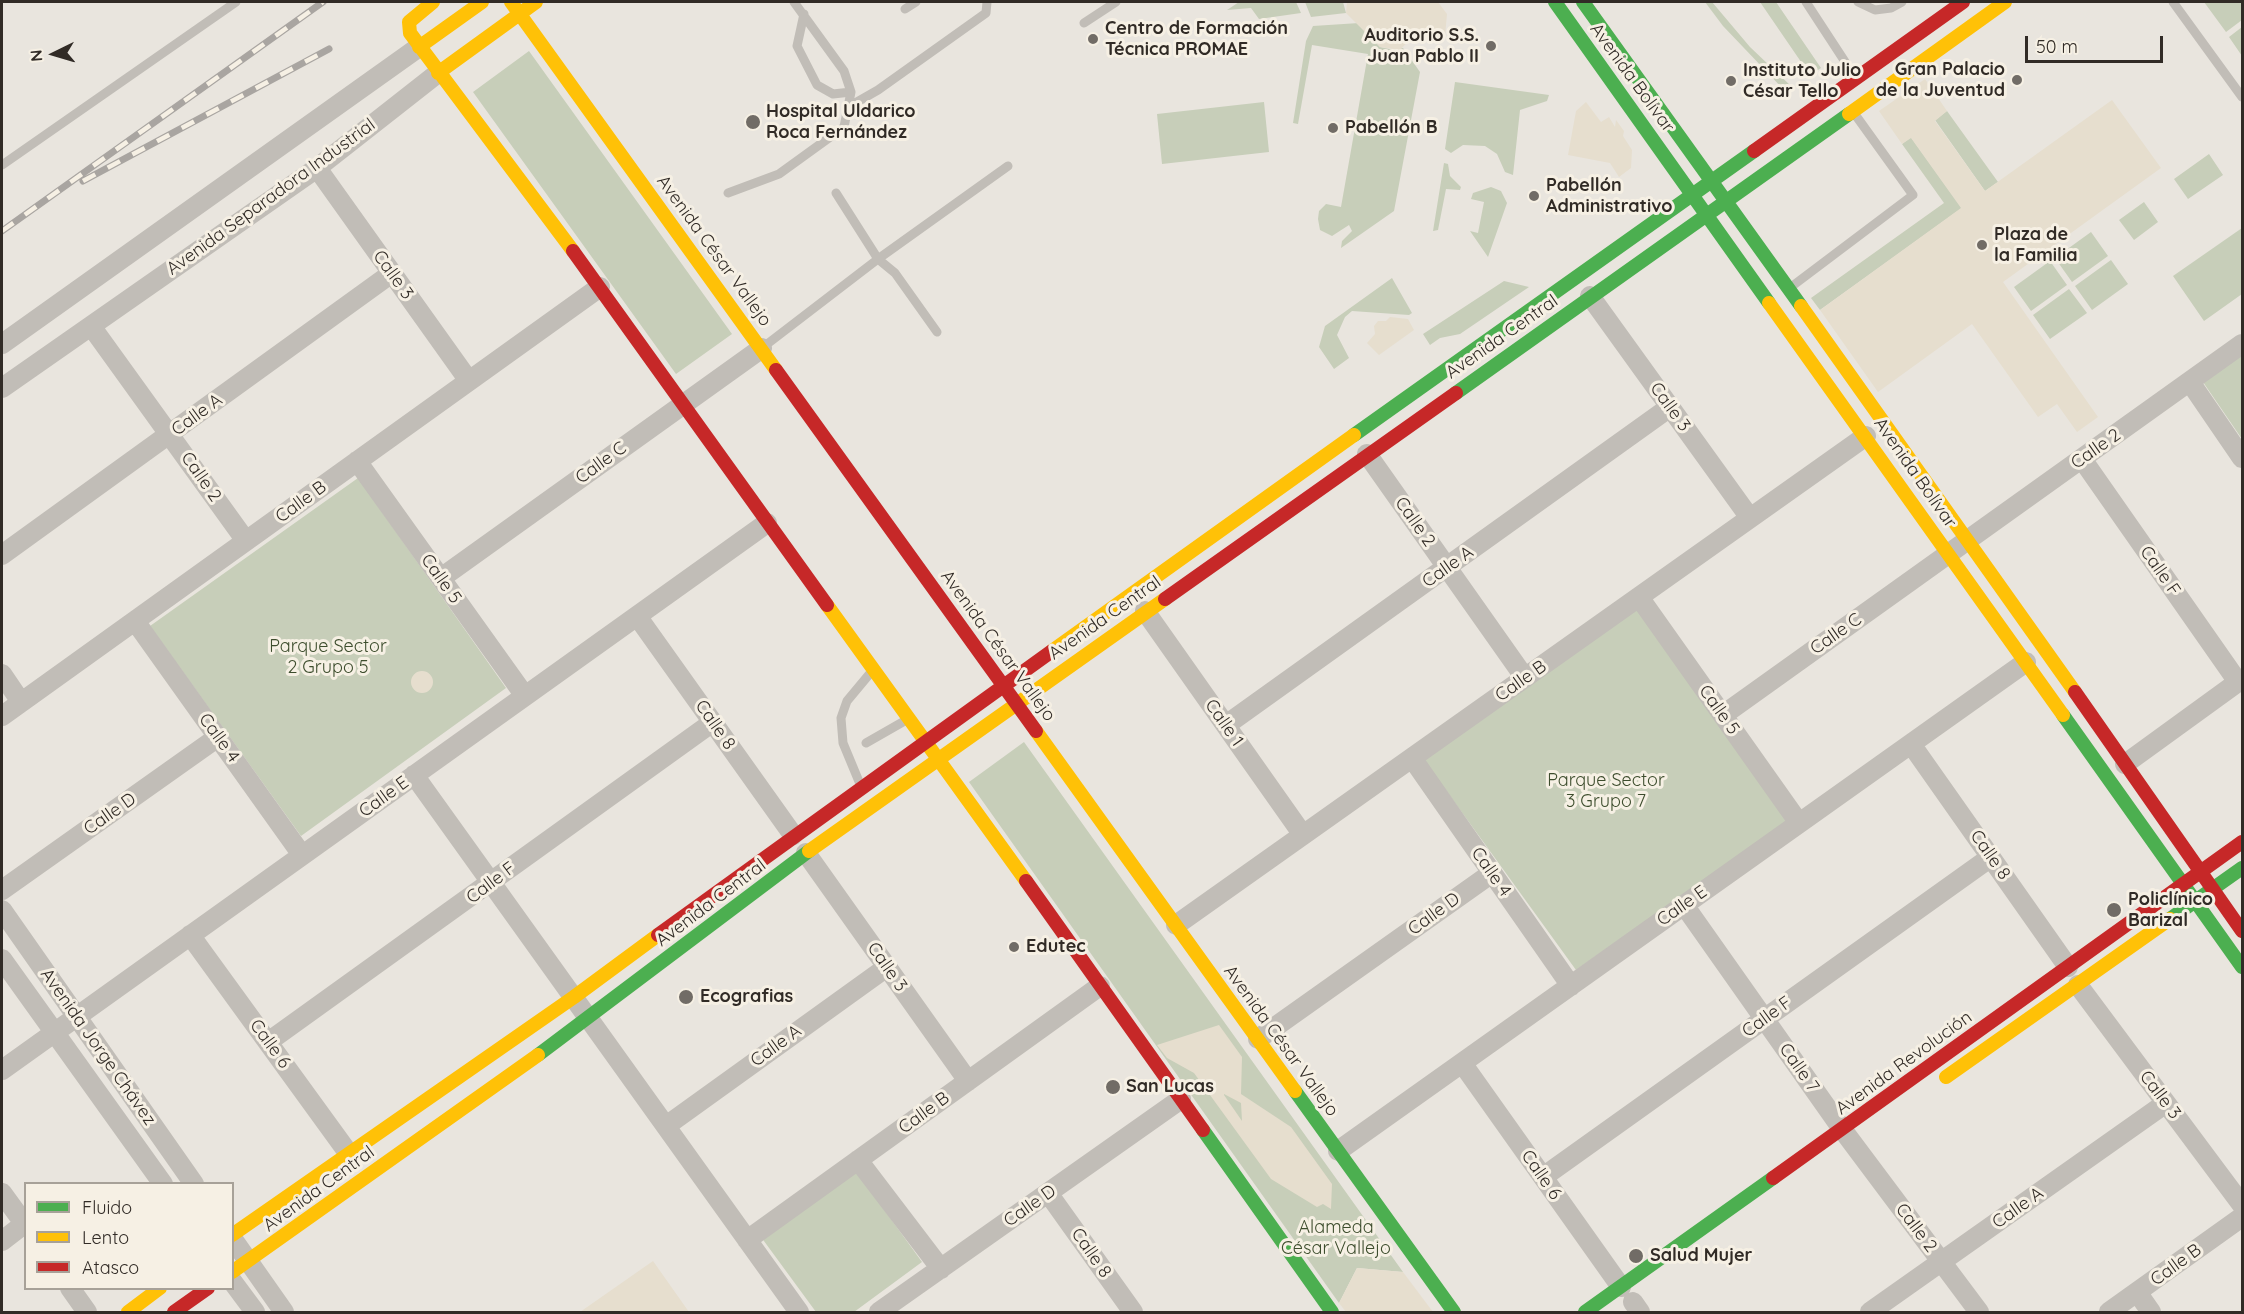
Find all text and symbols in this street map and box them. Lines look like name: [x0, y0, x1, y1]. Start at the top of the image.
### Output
place label: Centro de Formación Técnica PROMAE: [1105, 18, 1288, 60]
street label: Avenida Bolívar: [1585, 19, 1679, 137]
north arrow: [24, 24, 84, 84]
scale bar: [2028, 24, 2166, 62]
place label: Auditorio S.S. Juan Pablo II: [1364, 25, 1479, 68]
marker: Centro de Formación Técnica PROMAE: [1086, 32, 1100, 46]
text: 50 m: [2036, 35, 2078, 58]
marker: Auditorio S.S. Juan Pablo II: [1484, 39, 1498, 53]
text: N: [26, 49, 47, 62]
place label: Gran Palacio de la Juventud: [1876, 59, 2005, 101]
place label: Instituto Julio César Tello: [1743, 60, 1861, 103]
marker: Gran Palacio de la Juventud: [2010, 73, 2024, 87]
marker: Instituto Julio César Tello: [1724, 74, 1738, 88]
place label: Hospital Uldarico Roca Fernández: [766, 101, 916, 144]
marker: Hospital Uldarico Roca Fernández: [744, 113, 762, 131]
street label: Avenida Separadora Industrial: [163, 114, 379, 280]
place label: Pabellón B: [1345, 117, 1438, 139]
marker: Pabellón B: [1326, 121, 1340, 135]
street label: Avenida César Vallejo: [652, 171, 776, 331]
place label: Pabellón Administrativo: [1546, 175, 1672, 218]
marker: Pabellón Administrativo: [1527, 189, 1541, 203]
place label: Plaza de la Familia: [1994, 224, 2078, 266]
marker: Plaza de la Familia: [1975, 238, 1989, 252]
street label: Calle 3: [368, 246, 418, 304]
street label: Avenida Central: [1442, 290, 1562, 384]
street label: Calle 3: [1645, 378, 1695, 436]
street label: Calle A: [167, 389, 227, 441]
street label: Avenida Bolívar: [1869, 414, 1961, 532]
street label: Calle 2: [2067, 424, 2125, 474]
street label: Calle C: [571, 437, 631, 489]
street label: Calle 2: [176, 448, 226, 506]
street label: Calle B: [271, 476, 331, 528]
street label: Calle 2: [1390, 493, 1440, 551]
street label: Calle A: [1418, 542, 1478, 592]
street label: Calle F: [2135, 542, 2185, 600]
street label: Calle 5: [416, 550, 466, 608]
street label: Avenida César Vallejo: [936, 566, 1060, 726]
street label: Avenida Central: [1045, 571, 1165, 665]
street label: Calle C: [1806, 609, 1866, 659]
park label: Parque Sector 2 Grupo 5: [269, 636, 387, 678]
street label: Calle B: [1491, 656, 1551, 706]
street label: Calle 5: [1694, 681, 1744, 739]
street label: Calle 1: [1200, 695, 1248, 751]
street label: Calle 8: [690, 696, 740, 754]
street label: Calle 4: [194, 709, 244, 767]
park label: Parque Sector 3 Grupo 7: [1547, 770, 1665, 812]
street label: Calle E: [355, 772, 413, 822]
street label: Calle D: [80, 788, 140, 840]
street label: Calle 8: [1965, 826, 2015, 884]
street label: Calle 4: [1466, 843, 1516, 901]
street label: Avenida Central: [652, 855, 770, 951]
street label: Calle F: [462, 858, 520, 908]
street label: Calle E: [1653, 881, 1711, 931]
street label: Calle D: [1404, 888, 1464, 940]
place label: Policlínico Barizal: [2128, 889, 2213, 932]
marker: Policlínico Barizal: [2105, 901, 2123, 919]
place label: Edutec: [1026, 936, 1086, 958]
street label: Calle 3: [862, 938, 912, 996]
marker: Edutec: [1007, 940, 1021, 954]
street label: Avenida César Vallejo: [1219, 961, 1343, 1121]
street label: Avenida Jorge Chávez: [36, 964, 160, 1130]
place label: Ecografias: [700, 986, 793, 1008]
marker: Ecografias: [677, 988, 695, 1006]
street label: Calle F: [1738, 992, 1796, 1042]
street label: Avenida Revolución: [1832, 1006, 1976, 1120]
street label: Calle 6: [245, 1015, 295, 1073]
street label: Calle A: [746, 1020, 806, 1072]
street label: Calle 7: [1774, 1039, 1824, 1097]
street label: Calle 3: [2135, 1066, 2185, 1124]
place label: San Lucas: [1126, 1076, 1214, 1098]
marker: San Lucas: [1104, 1078, 1122, 1096]
street label: Calle B: [894, 1087, 954, 1139]
street label: Avenida Central: [259, 1141, 379, 1237]
street label: Calle 6: [1516, 1146, 1566, 1204]
street label: Calle D: [1000, 1180, 1060, 1232]
legend: [24, 1182, 234, 1290]
street label: Calle A: [1988, 1183, 2048, 1233]
text: Fluido: [82, 1196, 132, 1219]
street label: Calle 2: [1891, 1199, 1941, 1257]
park label: Alameda César Vallejo: [1281, 1217, 1391, 1260]
street label: Calle 8: [1066, 1224, 1116, 1282]
text: Lento: [82, 1226, 129, 1249]
street label: Calle B: [2146, 1239, 2206, 1291]
place label: Salud Mujer: [1650, 1245, 1752, 1267]
marker: Salud Mujer: [1627, 1247, 1645, 1265]
text: Atasco: [82, 1256, 139, 1279]

